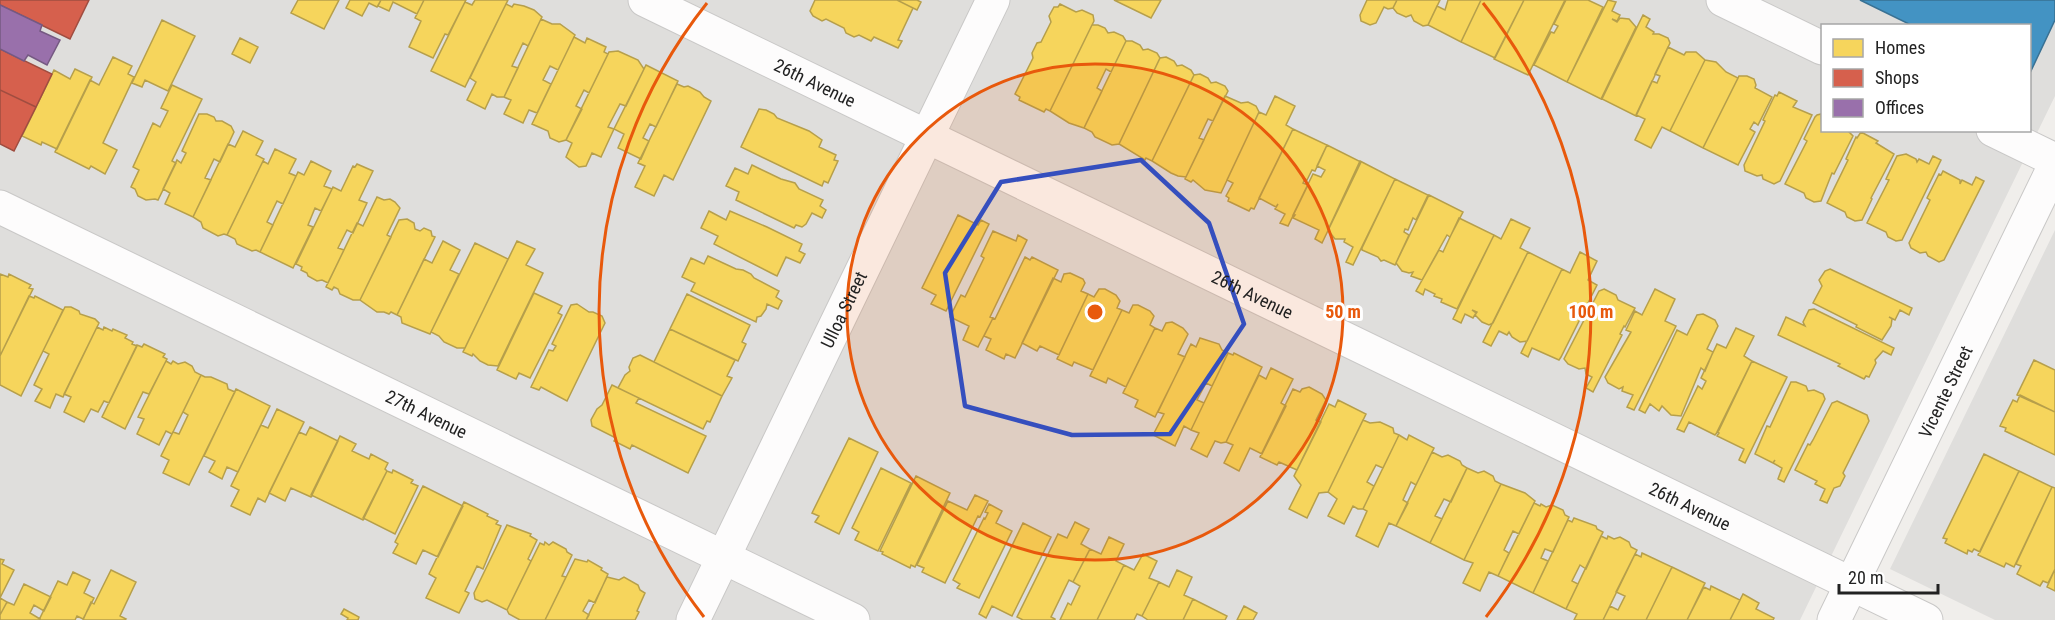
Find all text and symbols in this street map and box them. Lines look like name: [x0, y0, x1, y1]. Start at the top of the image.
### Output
legend: [1821, 24, 2031, 132]
text: Homes: [1875, 37, 1925, 58]
street label: 26th Avenue: [771, 54, 859, 111]
text: Shops: [1875, 67, 1919, 88]
text: Offices: [1875, 97, 1924, 118]
street label: 26th Avenue: [1208, 265, 1297, 323]
street label: Ulloa Street: [816, 268, 871, 351]
text: 50 m: [1325, 301, 1361, 322]
text: 100 m: [1569, 301, 1613, 322]
centre of rings: [1085, 302, 1105, 322]
street label: Vicente Street: [1914, 342, 1976, 441]
street label: 27th Avenue: [383, 385, 471, 442]
street label: 26th Avenue: [1646, 477, 1734, 534]
scale bar: [1839, 557, 1938, 595]
text: 20 m: [1848, 567, 1883, 588]

